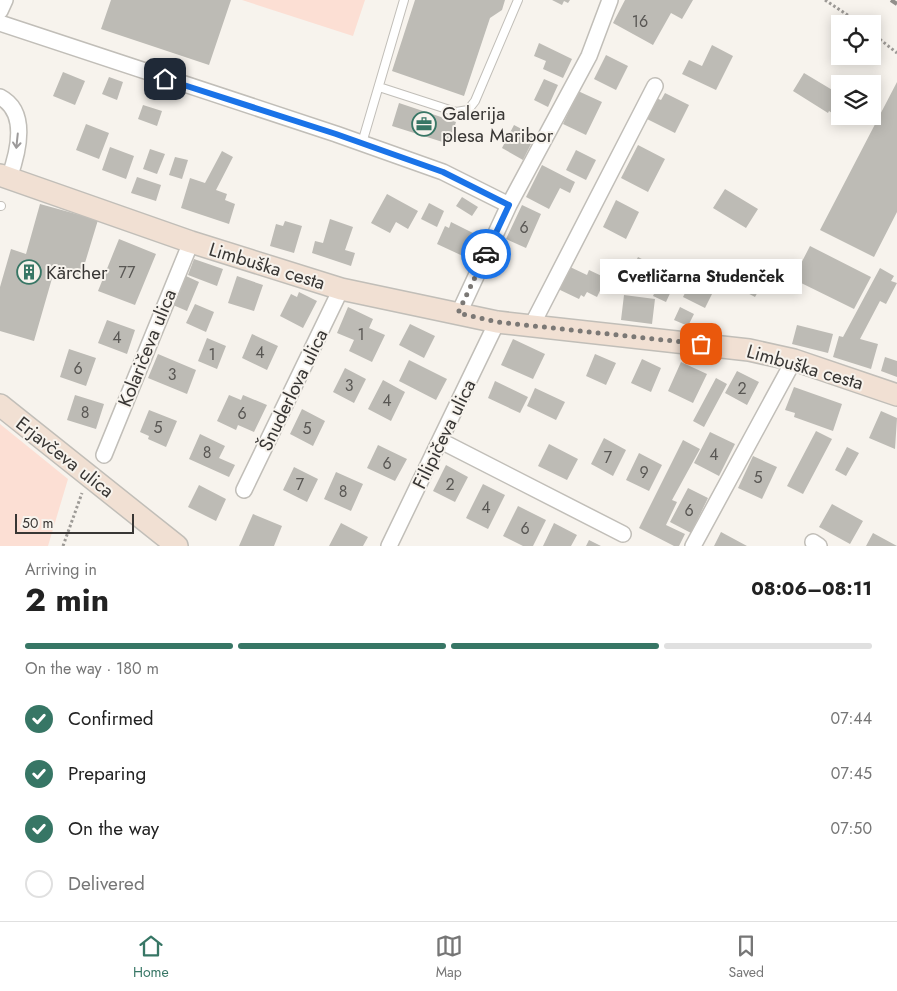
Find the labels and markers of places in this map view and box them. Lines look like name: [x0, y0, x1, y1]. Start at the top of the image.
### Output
pin: [144, 58, 186, 100]
place label: Galerija plesa Maribor: [442, 100, 554, 149]
office icon: Galerija plesa Maribor: [411, 111, 437, 137]
building icon: Kärcher: [16, 259, 42, 285]
place label: Kärcher: [46, 259, 108, 286]
callout: Cvetličarna Studenček: [600, 259, 802, 294]
pin: [680, 323, 722, 365]

